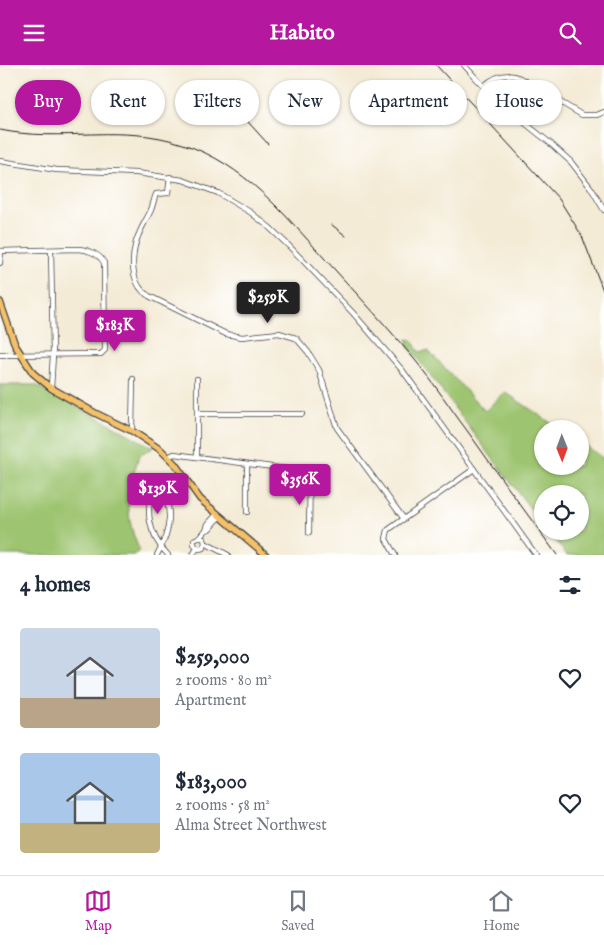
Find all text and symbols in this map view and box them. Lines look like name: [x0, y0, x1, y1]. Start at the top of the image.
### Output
icon: menu: [20, 19, 48, 47]
text: Habito: [269, 19, 335, 47]
icon: search: [556, 19, 584, 47]
chip: Buy: [15, 80, 81, 125]
chip: Rent: [91, 80, 165, 125]
chip: Filters: [175, 80, 259, 125]
chip: New: [269, 80, 340, 125]
chip: Apartment: [350, 80, 467, 125]
chip: House: [477, 80, 562, 125]
pin: $259K: [233, 281, 303, 324]
text: $259K: [248, 288, 288, 308]
pin: $183K: [80, 309, 150, 352]
text: $183K: [96, 316, 134, 336]
north arrow: [534, 420, 589, 475]
map controls: [534, 420, 589, 540]
pin: $356K: [265, 463, 335, 506]
text: $356K: [281, 470, 319, 490]
pin: $139K: [123, 473, 193, 515]
text: $139K: [138, 479, 178, 499]
button: locate: [534, 485, 589, 540]
icon: filters: [556, 571, 584, 599]
text: 4 homes: [20, 572, 90, 599]
text: $259,000: [175, 644, 250, 671]
icon: home: [60, 648, 120, 708]
icon: heart: [556, 664, 584, 692]
text: 2 rooms · 80 m²: [175, 671, 272, 691]
text: Apartment: [175, 691, 246, 711]
text: $183,000: [175, 769, 247, 796]
icon: home: [60, 773, 120, 833]
icon: heart: [556, 789, 584, 817]
text: 2 rooms · 58 m²: [175, 796, 270, 816]
text: Alma Street Northwest: [175, 816, 327, 836]
tab: Map: [84, 887, 112, 935]
tab: Saved: [281, 887, 314, 935]
tab: Home: [483, 887, 520, 935]

